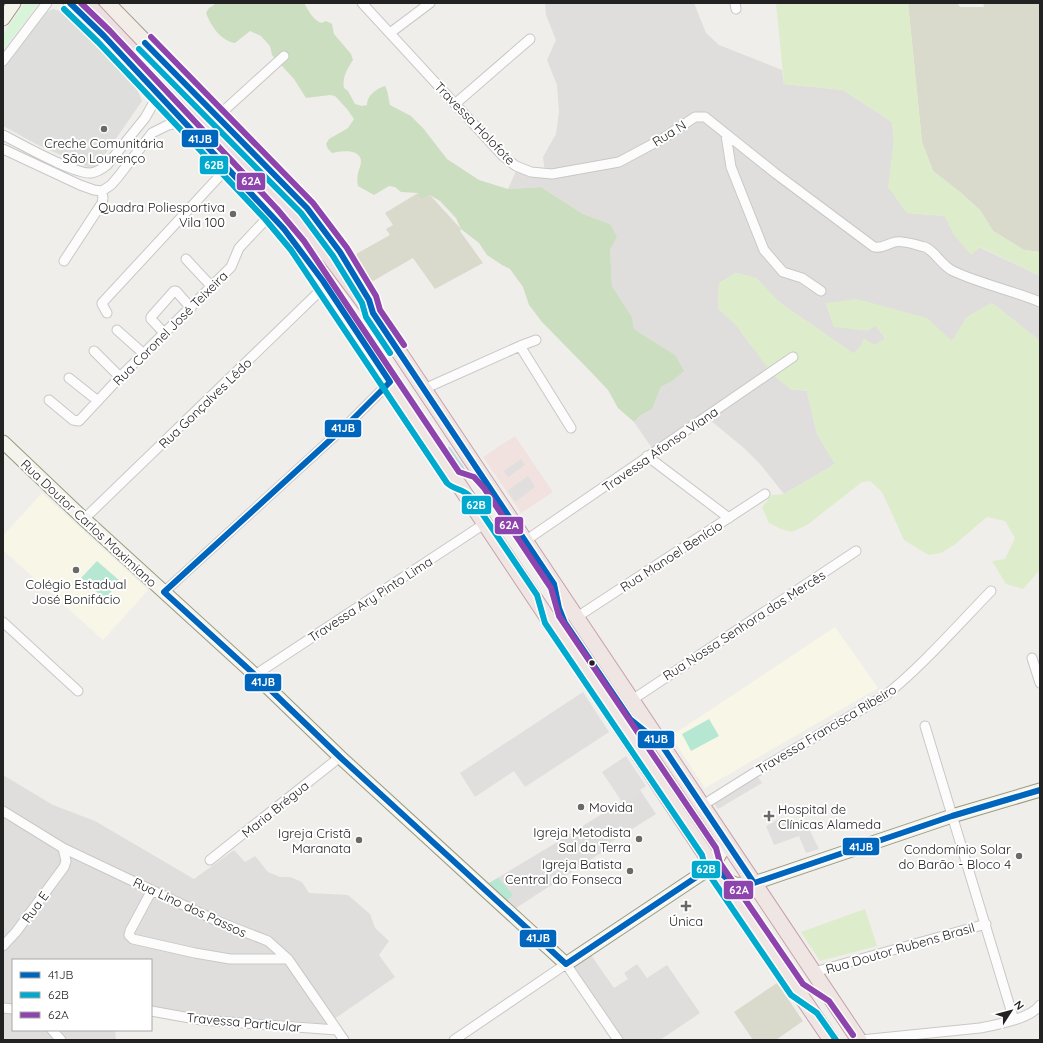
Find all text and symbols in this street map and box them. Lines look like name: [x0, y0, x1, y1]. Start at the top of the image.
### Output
street label: Travessa Holofote: [431, 78, 519, 168]
street label: Rua N: [649, 116, 689, 150]
marker: Creche Comunitária São Lourenço: [99, 124, 109, 134]
line badge: 41JB: [181, 129, 219, 148]
text: 41JB: [188, 132, 212, 146]
place label: Creche Comunitária São Lourenço: [44, 135, 164, 166]
line badge: 62B: [199, 155, 229, 175]
text: 62B: [204, 158, 224, 172]
line badge: 62A: [236, 172, 266, 191]
text: 62A: [241, 174, 261, 188]
place label: Quadra Poliesportiva Vila 100: [98, 199, 225, 230]
marker: Quadra Poliesportiva Vila 100: [228, 209, 238, 219]
street label: Rua Coronel José Teixeira: [109, 267, 231, 389]
street label: Rua Gonçalves Lêdo: [155, 354, 255, 451]
street label: Travessa Afonso Viana: [599, 403, 721, 495]
line badge: 41JB: [324, 419, 362, 438]
text: 41JB: [331, 421, 355, 435]
street label: Rua Doutor Carlos Maximiano: [18, 456, 160, 590]
line badge: 62B: [461, 495, 492, 515]
text: 62B: [466, 498, 486, 512]
line badge: 62A: [494, 516, 524, 535]
street label: Rua Manoel Benício: [617, 517, 725, 595]
text: 62A: [499, 518, 519, 532]
street label: Travessa Ary Pinto Lima: [305, 553, 435, 645]
marker: Colégio Estadual José Bonifácio: [71, 565, 81, 575]
street label: Rua Nossa Senhora das Mercês: [660, 566, 828, 684]
place label: Colégio Estadual José Bonifácio: [26, 576, 126, 607]
unlabelled marker: [587, 658, 597, 668]
line badge: 41JB: [244, 673, 282, 692]
text: 41JB: [251, 675, 275, 689]
street label: Travessa Francisca Ribeiro: [753, 681, 899, 777]
line badge: 41JB: [637, 730, 675, 749]
text: 41JB: [644, 732, 668, 746]
street label: Maria Brégua: [238, 777, 312, 841]
place label: Movida: [589, 799, 633, 815]
place label: Hospital de Clínicas Alameda: [778, 801, 881, 832]
marker: Movida: [576, 802, 586, 812]
marker: Hospital de Clínicas Alameda: [763, 810, 775, 822]
place label: Igreja Metodista Sal da Terra: [533, 824, 631, 855]
place label: Igreja Cristã Maranata: [278, 825, 351, 856]
marker: Igreja Metodista Sal da Terra: [634, 834, 644, 844]
marker: Igreja Cristã Maranata: [354, 835, 364, 845]
line badge: 41JB: [842, 837, 880, 856]
text: 41JB: [849, 840, 873, 854]
place label: Condomínio Solar do Barão - Bloco 4: [899, 841, 1011, 872]
marker: Condomínio Solar do Barão - Bloco 4: [1014, 851, 1024, 861]
place label: Igreja Batista Central do Fonseca: [505, 856, 622, 887]
line badge: 62B: [691, 860, 721, 879]
text: 62B: [696, 862, 716, 876]
marker: Igreja Batista Central do Fonseca: [625, 866, 635, 876]
street label: Rua Lino dos Passos: [131, 874, 249, 940]
line badge: 62A: [723, 880, 754, 900]
text: 62A: [729, 883, 749, 897]
street label: Rua E: [18, 888, 52, 926]
marker: Única: [680, 900, 692, 912]
place label: Única: [669, 913, 703, 929]
street label: Rua Doutor Rubens Brasil: [824, 919, 976, 977]
line badge: 41JB: [519, 929, 557, 948]
text: 41JB: [526, 931, 550, 945]
legend: [12, 959, 152, 1031]
text: 41JB: [48, 967, 74, 982]
text: 62B: [48, 987, 69, 1002]
north arrow: [991, 991, 1031, 1031]
text: N: [1011, 998, 1027, 1013]
text: 62A: [48, 1007, 69, 1022]
street label: Travessa Particular: [186, 1009, 302, 1035]

